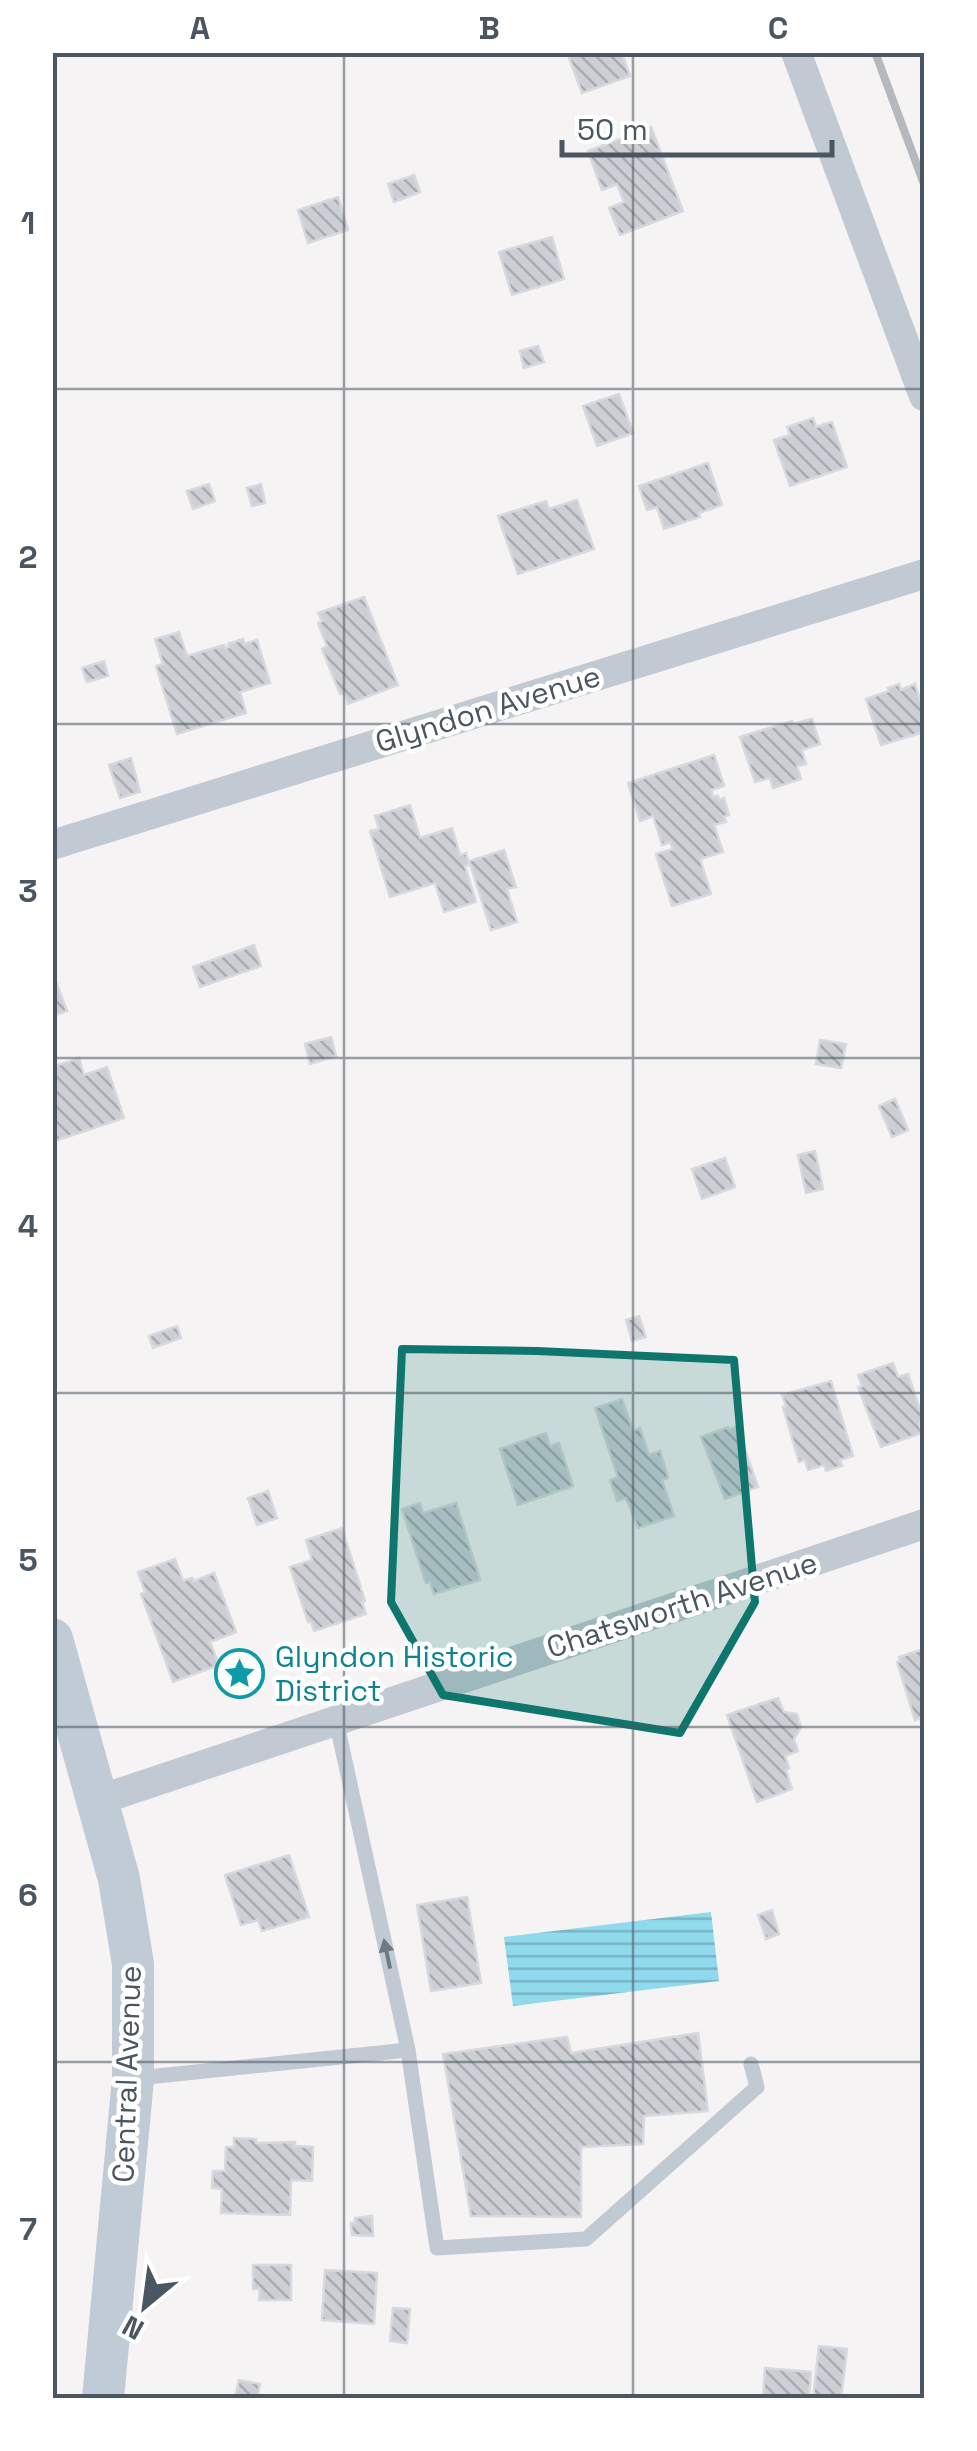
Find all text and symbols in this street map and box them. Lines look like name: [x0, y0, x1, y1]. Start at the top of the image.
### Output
text: A: [190, 8, 210, 48]
text: B: [478, 8, 500, 48]
text: C: [768, 8, 788, 48]
scale bar: [562, 95, 832, 157]
text: 50 m: [577, 110, 648, 149]
text: 1: [21, 203, 35, 243]
text: 2: [18, 537, 38, 577]
street label: Glyndon Avenue: [371, 656, 605, 761]
text: 3: [18, 871, 38, 911]
text: 4: [18, 1206, 38, 1246]
text: 5: [18, 1540, 38, 1580]
street label: Chatsworth Avenue: [542, 1542, 822, 1667]
place label: Glyndon Historic District: [275, 1637, 514, 1710]
place icon: Glyndon Historic District: [214, 1648, 266, 1700]
text: 6: [18, 1875, 38, 1915]
one-way arrow: [379, 1938, 394, 1969]
street label: Central Avenue: [103, 1965, 150, 2183]
text: 7: [19, 2209, 37, 2249]
north arrow: [95, 2256, 195, 2356]
text: N: [116, 2308, 150, 2348]

